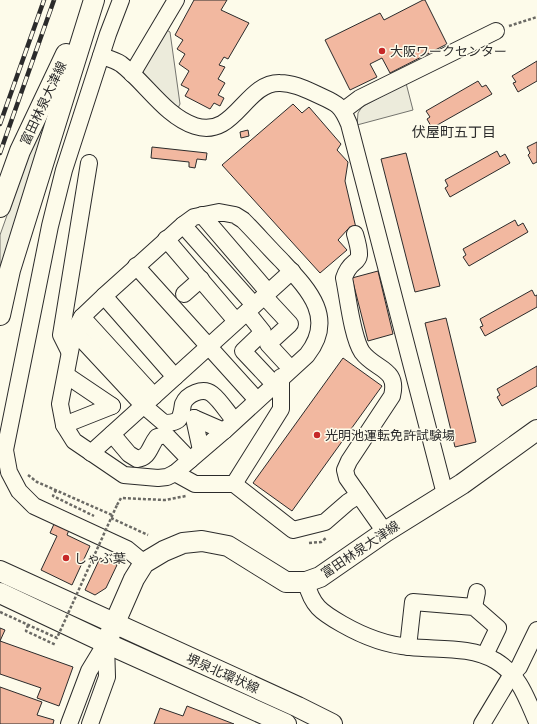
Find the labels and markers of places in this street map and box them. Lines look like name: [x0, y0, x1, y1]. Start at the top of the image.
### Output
place label: 大阪ワークセンター: [390, 42, 507, 60]
marker: 大阪ワークセンター: [377, 46, 387, 56]
place label: 光明池運転免許試験場: [325, 426, 455, 444]
marker: 光明池運転免許試験場: [312, 430, 322, 440]
place label: しゃぶ葉: [74, 549, 126, 567]
marker: しゃぶ葉: [61, 553, 71, 563]

